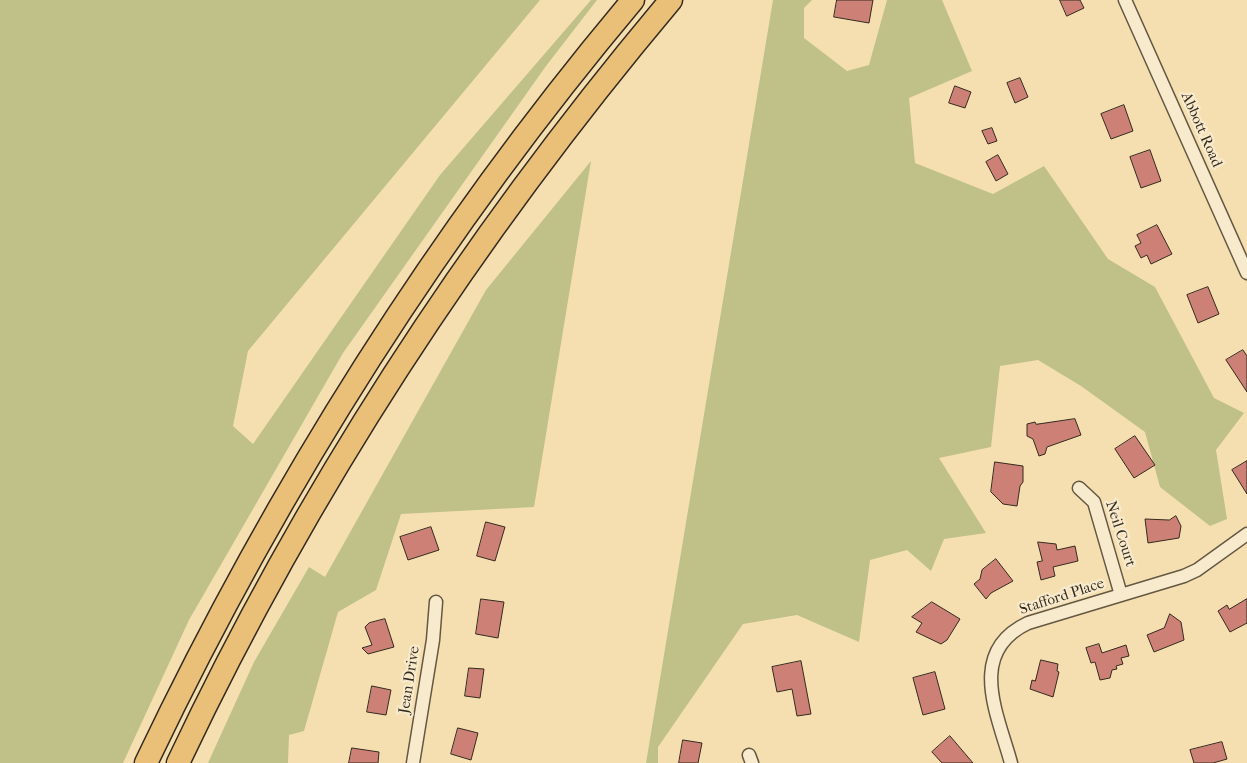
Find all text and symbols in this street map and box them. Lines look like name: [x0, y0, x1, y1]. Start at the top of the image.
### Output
street label: Abbott Road: [1176, 90, 1226, 170]
street label: Neil Court: [1101, 499, 1139, 569]
street label: Stafford Place: [1017, 575, 1107, 619]
street label: Jean Drive: [396, 645, 424, 715]

